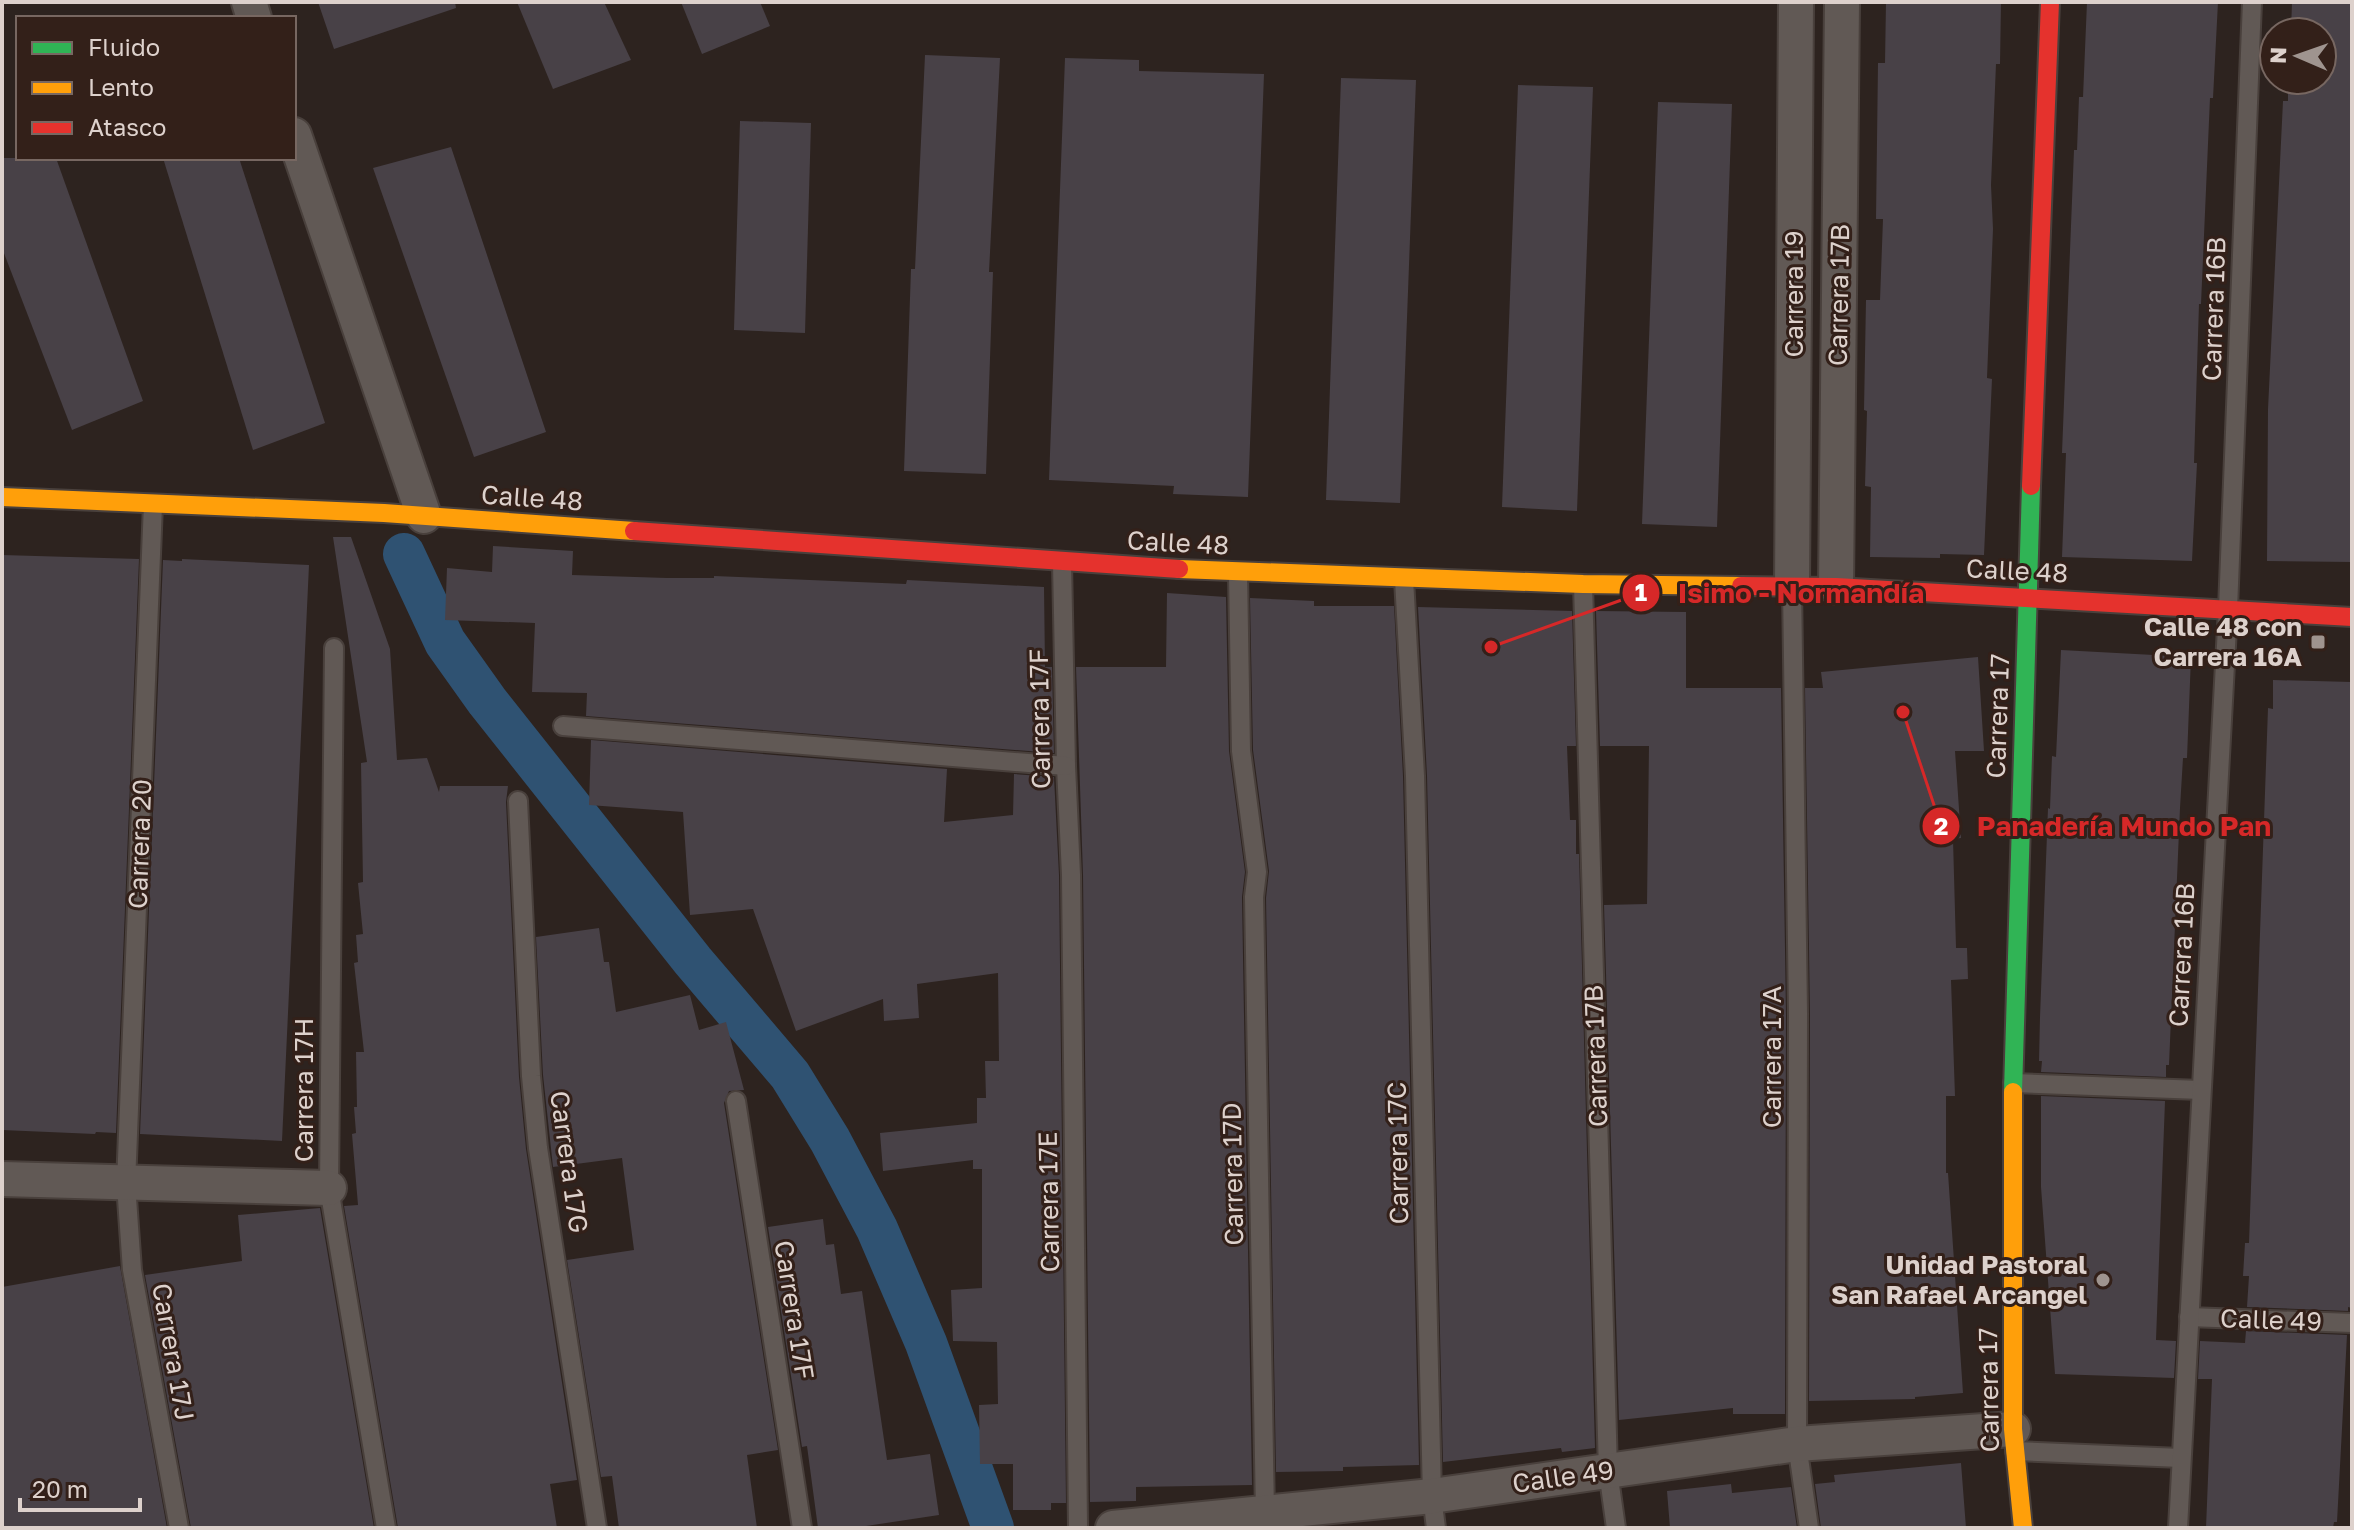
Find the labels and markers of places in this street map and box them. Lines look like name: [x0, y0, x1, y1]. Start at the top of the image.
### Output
callout: Isimo - Normandía: [1621, 567, 1940, 619]
place label: Calle 48 con Carrera 16A: [2144, 611, 2303, 672]
marker: Calle 48 con Carrera 16A: [2309, 633, 2327, 651]
callout: Panadería Mundo Pan: [1921, 800, 2287, 852]
place label: Unidad Pastoral San Rafael Arcangel: [1831, 1249, 2087, 1310]
marker: Unidad Pastoral San Rafael Arcangel: [2094, 1271, 2112, 1289]

